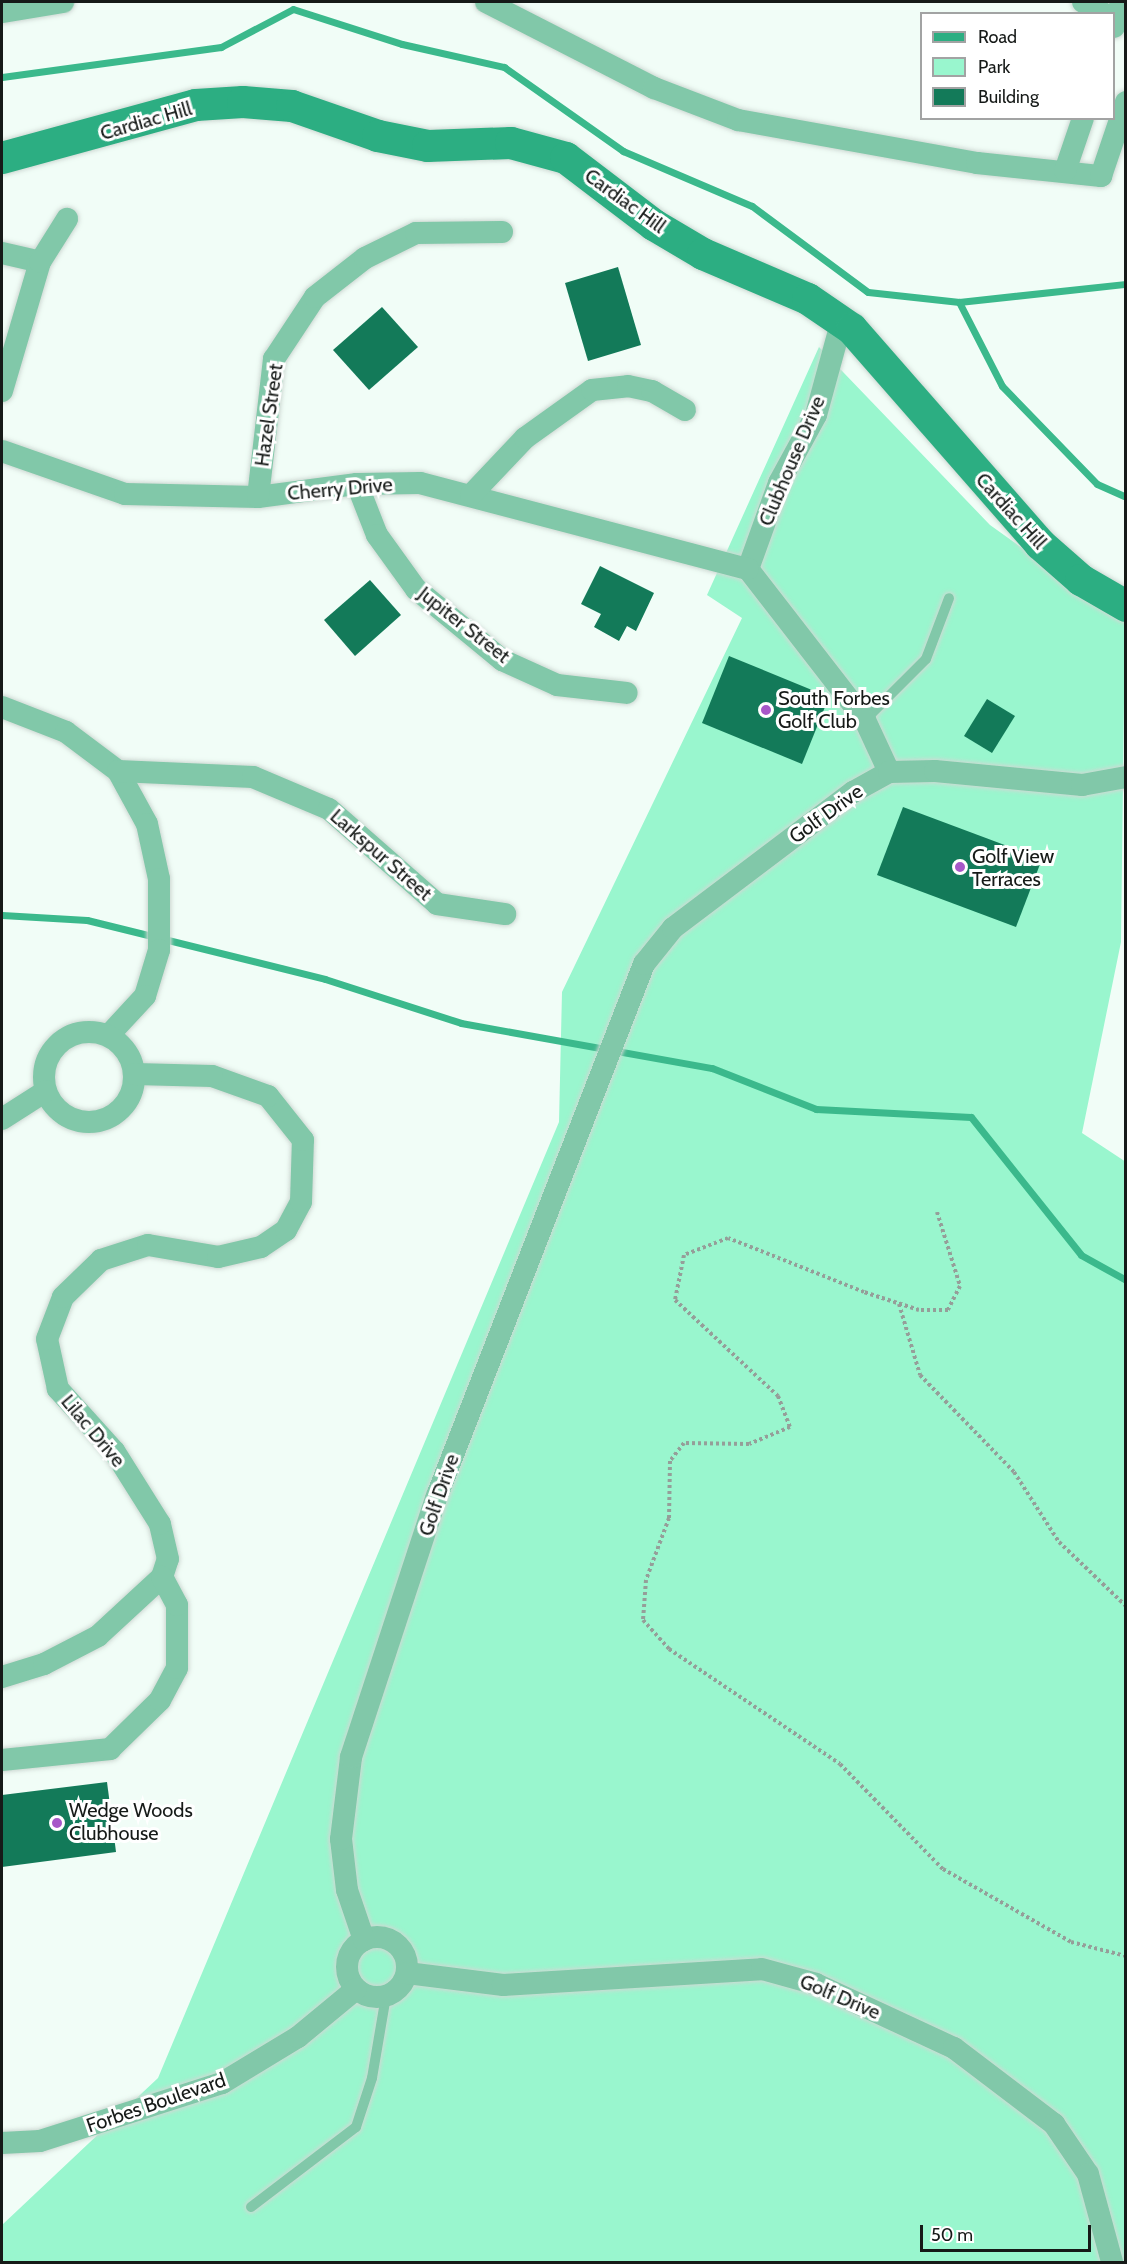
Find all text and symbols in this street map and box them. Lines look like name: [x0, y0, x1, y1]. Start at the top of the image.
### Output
legend: [920, 12, 1115, 120]
text: Road: [978, 26, 1017, 48]
text: Park: [978, 56, 1010, 78]
text: Building: [978, 86, 1039, 108]
street label: Cardiac Hill: [97, 96, 195, 146]
street label: Cardiac Hill: [580, 164, 670, 238]
street label: Hazel Street: [250, 362, 288, 468]
street label: Clubhouse Drive: [754, 392, 830, 530]
street label: Cardiac Hill: [971, 468, 1051, 554]
street label: Cherry Drive: [286, 472, 394, 506]
street label: Jupiter Street: [413, 582, 515, 668]
place label: South Forbes Golf Club: [778, 686, 890, 733]
marker: South Forbes Golf Club: [759, 703, 773, 717]
street label: Golf Drive: [785, 779, 867, 849]
street label: Larkspur Street: [325, 804, 437, 906]
place label: Golf View Terraces: [972, 844, 1054, 891]
marker: Golf View Terraces: [953, 860, 967, 874]
street label: Lilac Drive: [56, 1390, 130, 1472]
street label: Golf Drive: [414, 1451, 464, 1539]
place label: Wedge Woods Clubhouse: [69, 1799, 193, 1846]
marker: Wedge Woods Clubhouse: [50, 1816, 64, 1830]
street label: Golf Drive: [796, 1969, 884, 2025]
street label: Forbes Boulevard: [83, 2068, 229, 2138]
scale bar: [923, 2213, 1094, 2251]
text: 50 m: [931, 2224, 973, 2246]

